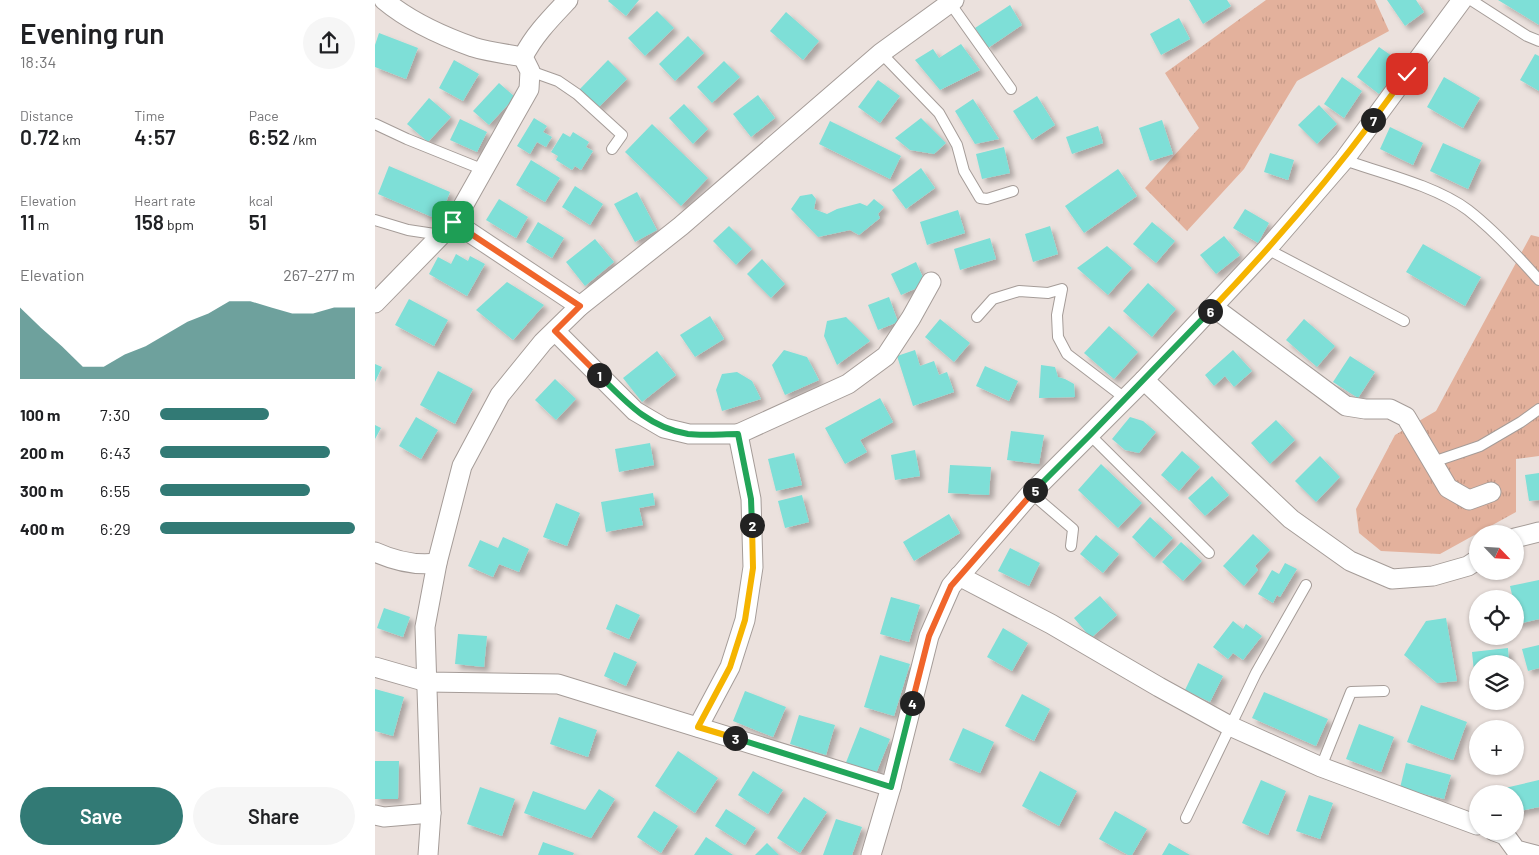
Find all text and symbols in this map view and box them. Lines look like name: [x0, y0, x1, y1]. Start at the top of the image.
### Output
text: Evening run: [20, 16, 165, 50]
button: share: [303, 17, 355, 69]
text: 18:34: [20, 52, 56, 71]
pin: [1386, 53, 1428, 95]
icon: check: [1393, 60, 1421, 88]
text: Distance: [20, 107, 73, 124]
text: Time: [134, 107, 165, 124]
text: Pace: [249, 107, 279, 124]
pin: 7: [1361, 108, 1385, 132]
text: 7: [1370, 112, 1377, 129]
text: 0.72: [20, 124, 59, 149]
text: 4:57: [134, 124, 175, 149]
text: 6:52: [249, 124, 290, 149]
text: km: [59, 131, 81, 148]
text: /km: [290, 131, 317, 148]
text: Elevation: [20, 192, 76, 209]
text: Heart rate: [134, 192, 196, 209]
text: kcal: [249, 192, 273, 209]
pin: [432, 201, 474, 243]
icon: arrive: [439, 208, 467, 236]
text: 11: [20, 209, 35, 234]
text: 158: [134, 209, 164, 234]
text: 51: [249, 209, 267, 234]
text: m: [35, 216, 49, 233]
text: bpm: [164, 216, 194, 233]
text: Elevation: [20, 265, 84, 284]
text: 267–277 m: [283, 265, 355, 284]
pin: 6: [1197, 298, 1223, 324]
text: 6: [1207, 303, 1214, 320]
pin: 1: [587, 362, 611, 388]
text: 1: [597, 367, 602, 384]
text: 100 m: [20, 405, 60, 424]
text: 7:30: [100, 405, 130, 424]
text: 200 m: [20, 443, 64, 462]
text: 6:43: [100, 443, 131, 462]
pin: 5: [1023, 478, 1047, 502]
text: 300 m: [20, 481, 63, 500]
text: 6:55: [100, 481, 130, 500]
text: 5: [1032, 482, 1039, 499]
pin: 2: [739, 512, 765, 538]
text: 2: [749, 517, 756, 534]
text: 400 m: [20, 519, 64, 538]
text: 6:29: [100, 519, 131, 538]
north arrow: [1469, 525, 1524, 580]
map controls: [1469, 525, 1524, 840]
button: locate: [1469, 590, 1524, 645]
button: layers: [1469, 655, 1524, 710]
pin: 4: [899, 690, 925, 716]
text: 4: [908, 695, 917, 712]
button: +: [1469, 720, 1524, 775]
pin: 3: [723, 726, 747, 750]
text: 3: [732, 730, 739, 747]
button: −: [1469, 785, 1524, 840]
button: Save: [20, 787, 183, 845]
button: Share: [193, 787, 355, 845]

